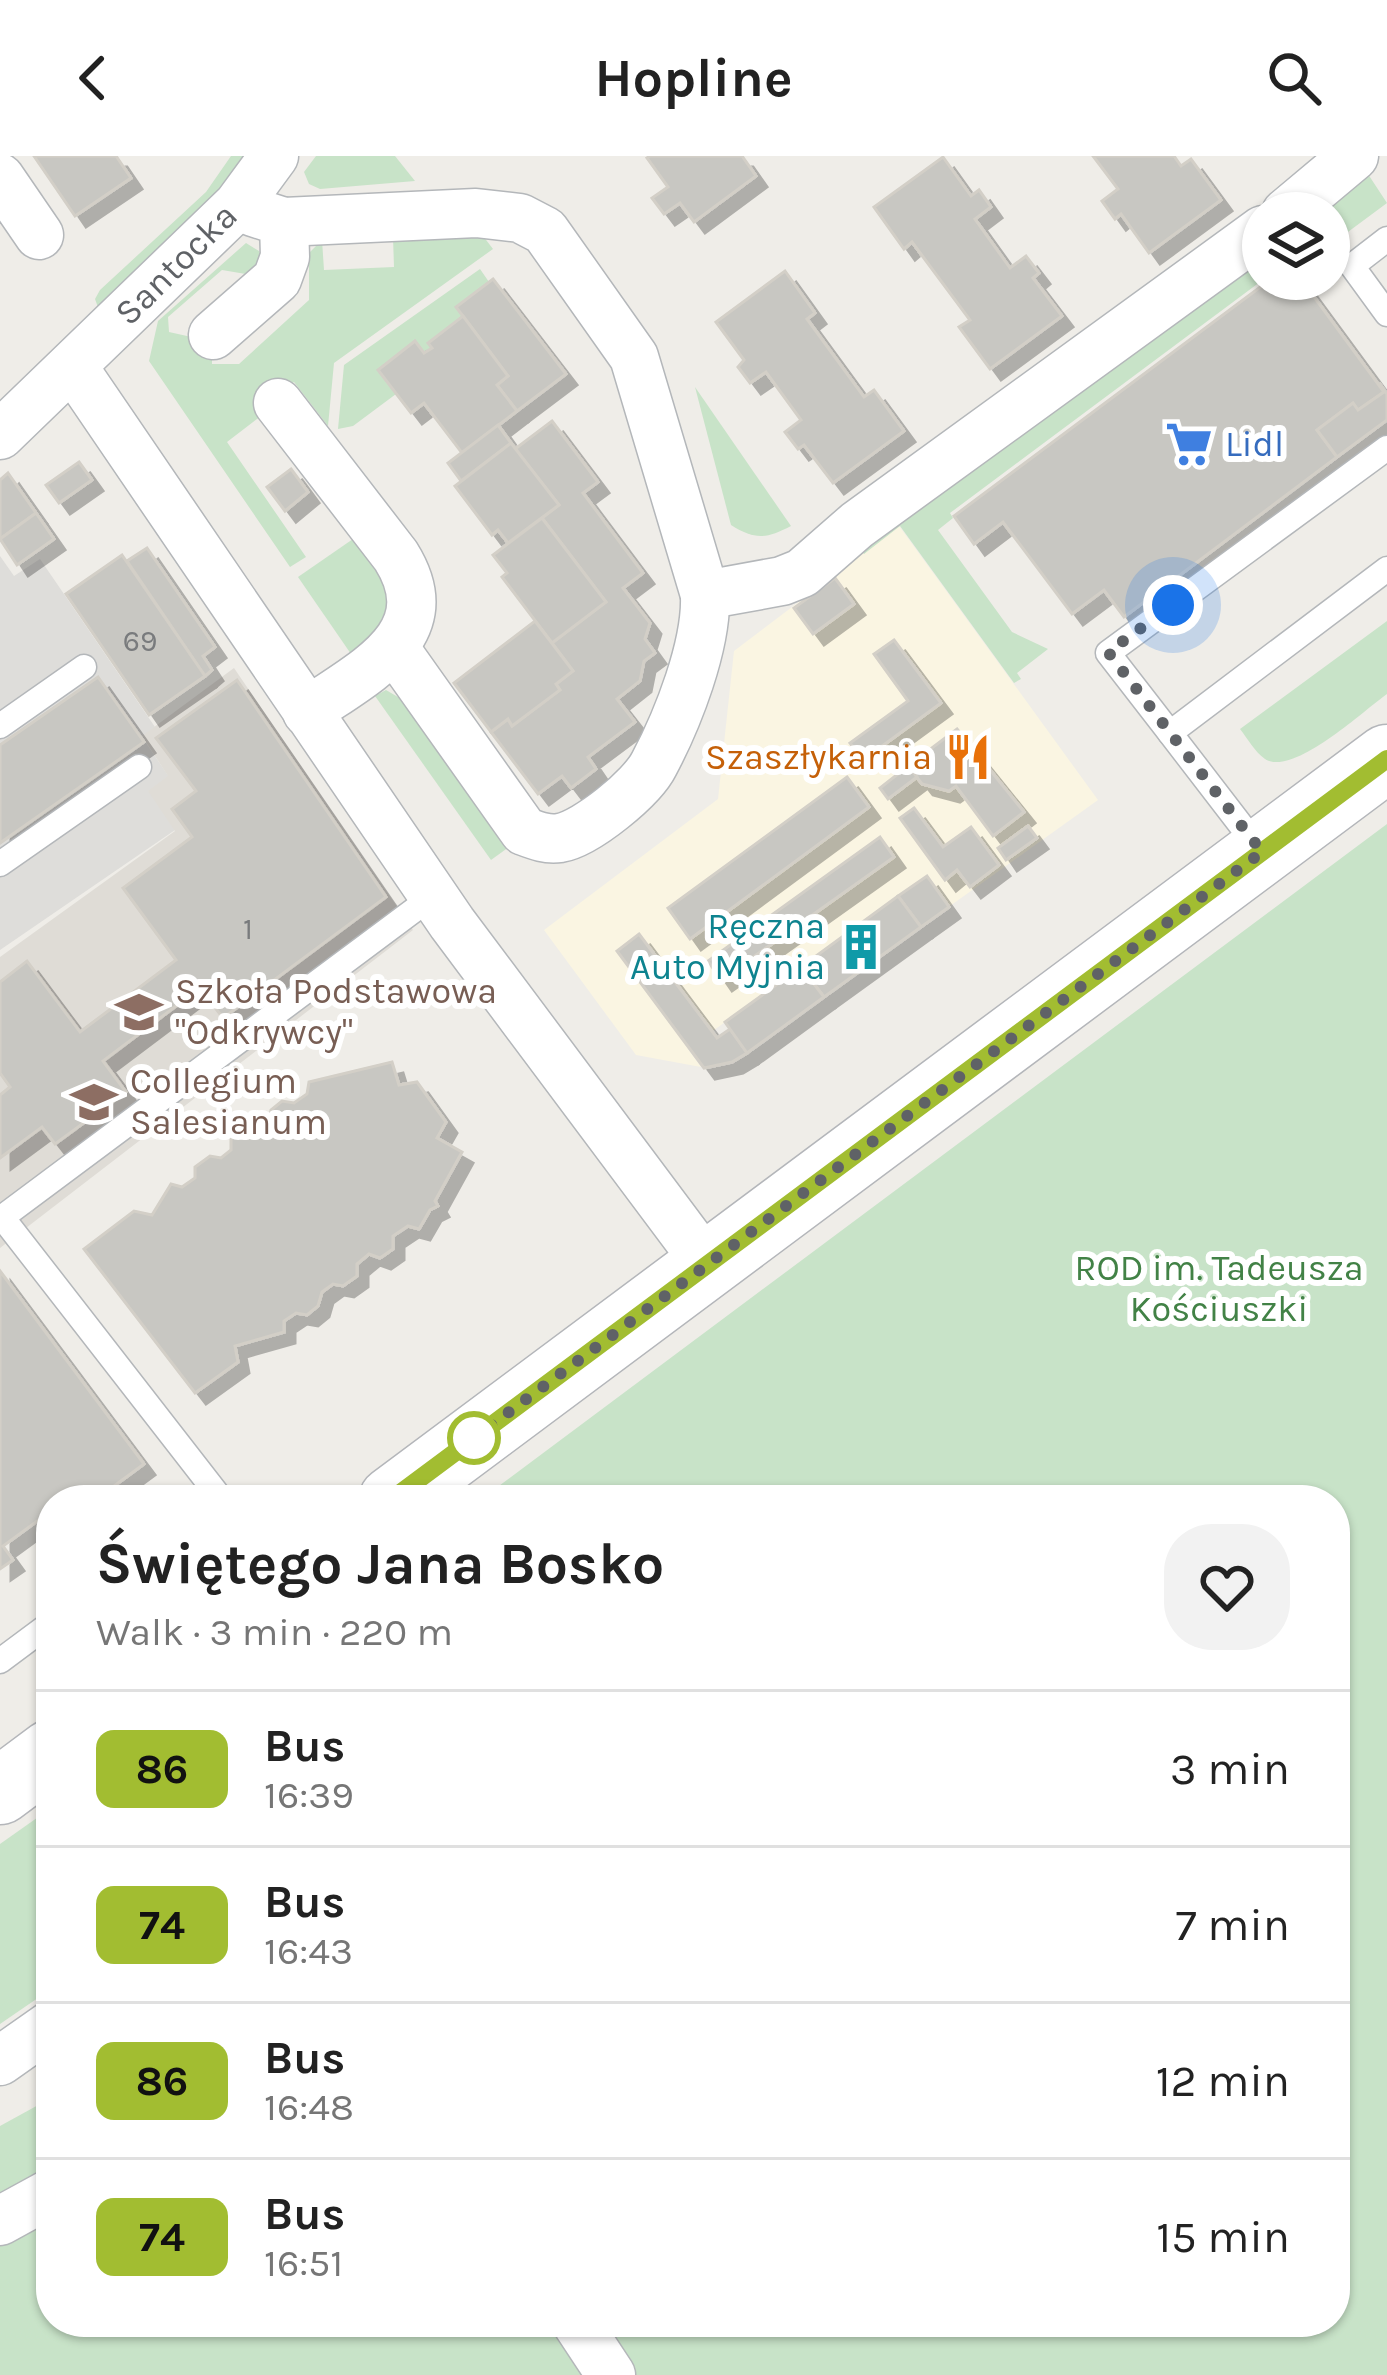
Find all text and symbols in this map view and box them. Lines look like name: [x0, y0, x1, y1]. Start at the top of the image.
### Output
icon: back: [60, 45, 126, 111]
icon: search: [1261, 45, 1327, 111]
text: Hopline: [594, 46, 793, 110]
map controls: [1242, 192, 1350, 300]
button: layers: [1242, 192, 1350, 300]
street label: Santocka: [106, 194, 246, 334]
supermarket icon: Lidl: [1164, 419, 1214, 469]
place label: Lidl: [1225, 423, 1284, 465]
your location: [1143, 575, 1203, 635]
house number: 69: [123, 623, 157, 659]
restaurant icon: Szaszłykarnia: [943, 732, 993, 782]
place label: Szaszłykarnia: [705, 736, 932, 778]
place label: Ręczna Auto Myjnia: [630, 905, 825, 988]
house number: 1: [243, 911, 253, 947]
building icon: Ręczna Auto Myjnia: [836, 922, 886, 972]
place label: Szkoła Podstawowa "Odkrywcy": [175, 970, 497, 1053]
school or university icon: Szkoła Podstawowa "Odkrywcy": [114, 987, 164, 1037]
place label: Collegium Salesianum: [130, 1060, 327, 1143]
school or university icon: Collegium Salesianum: [69, 1077, 119, 1127]
park label: ROD im. Tadeusza Kościuszki: [1074, 1247, 1364, 1330]
unlabelled marker: [449, 1413, 499, 1463]
button: heart: [1164, 1524, 1290, 1650]
text: Świętego Jana Bosko: [96, 1531, 664, 1597]
text: Walk · 3 min · 220 m: [96, 1609, 453, 1655]
text: Bus: [264, 1720, 345, 1772]
text: 3 min: [1170, 1743, 1290, 1795]
text: 86: [136, 1744, 188, 1794]
text: 16:39: [264, 1772, 354, 1818]
text: Bus: [264, 1876, 345, 1928]
text: 7 min: [1176, 1899, 1290, 1951]
text: 74: [139, 1900, 185, 1950]
text: 16:43: [264, 1928, 353, 1974]
text: Bus: [264, 2032, 345, 2084]
text: 12 min: [1156, 2055, 1290, 2107]
text: 86: [136, 2056, 188, 2106]
text: 16:48: [264, 2084, 354, 2130]
text: Bus: [264, 2188, 345, 2240]
text: 15 min: [1156, 2211, 1290, 2263]
text: 74: [139, 2212, 185, 2262]
text: 16:51: [264, 2240, 343, 2286]

